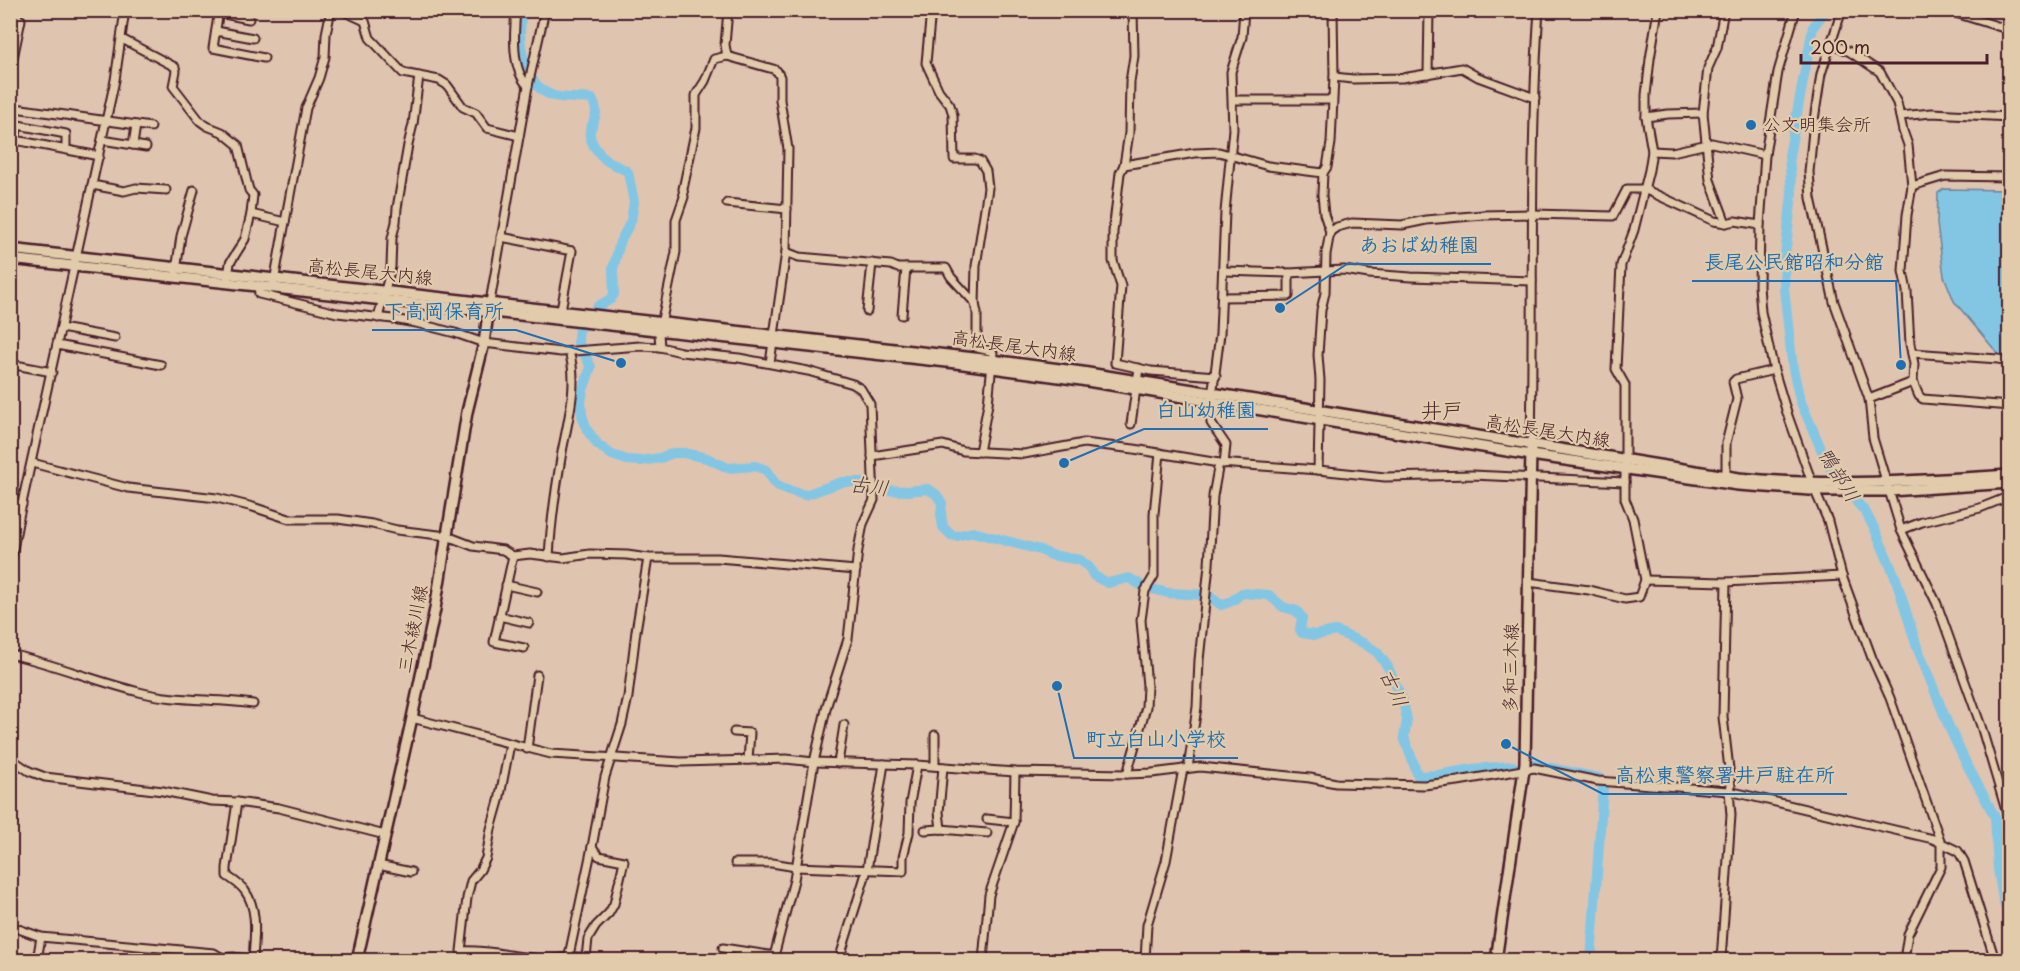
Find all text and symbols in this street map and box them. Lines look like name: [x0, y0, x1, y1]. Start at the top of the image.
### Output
scale bar: [1801, 27, 1987, 65]
text: 200 m: [1810, 33, 1870, 60]
place label: 公文明集会所: [1763, 110, 1871, 137]
marker: 公文明集会所: [1744, 118, 1758, 132]
callout: あおば幼稚園: [1347, 226, 1491, 264]
text: あおば幼稚園: [1359, 229, 1479, 259]
callout: 長尾公民館昭和分館: [1692, 243, 1896, 281]
text: 長尾公民館昭和分館: [1704, 246, 1884, 276]
street label: 高松長尾大内線: [306, 250, 434, 291]
callout: 下高岡保育所: [372, 292, 516, 330]
text: 下高岡保育所: [384, 295, 504, 325]
street label: 高松長尾大内線: [950, 322, 1078, 367]
callout: 白山幼稚園: [1144, 391, 1268, 429]
district label: 井戸: [1421, 393, 1463, 425]
text: 白山幼稚園: [1156, 394, 1256, 424]
street label: 高松長尾大内線: [1484, 406, 1613, 453]
water label: 鴨部川: [1811, 441, 1868, 508]
water label: 古川: [847, 468, 891, 502]
street label: 三木綾川線: [390, 582, 433, 675]
street label: 多和三木線: [1495, 623, 1524, 713]
water label: 古川: [1373, 663, 1417, 712]
callout: 町立白山小学校: [1074, 720, 1238, 758]
text: 町立白山小学校: [1086, 723, 1226, 753]
callout: 高松東警察署井戸駐在所: [1603, 756, 1847, 794]
text: 高松東警察署井戸駐在所: [1615, 759, 1835, 789]

